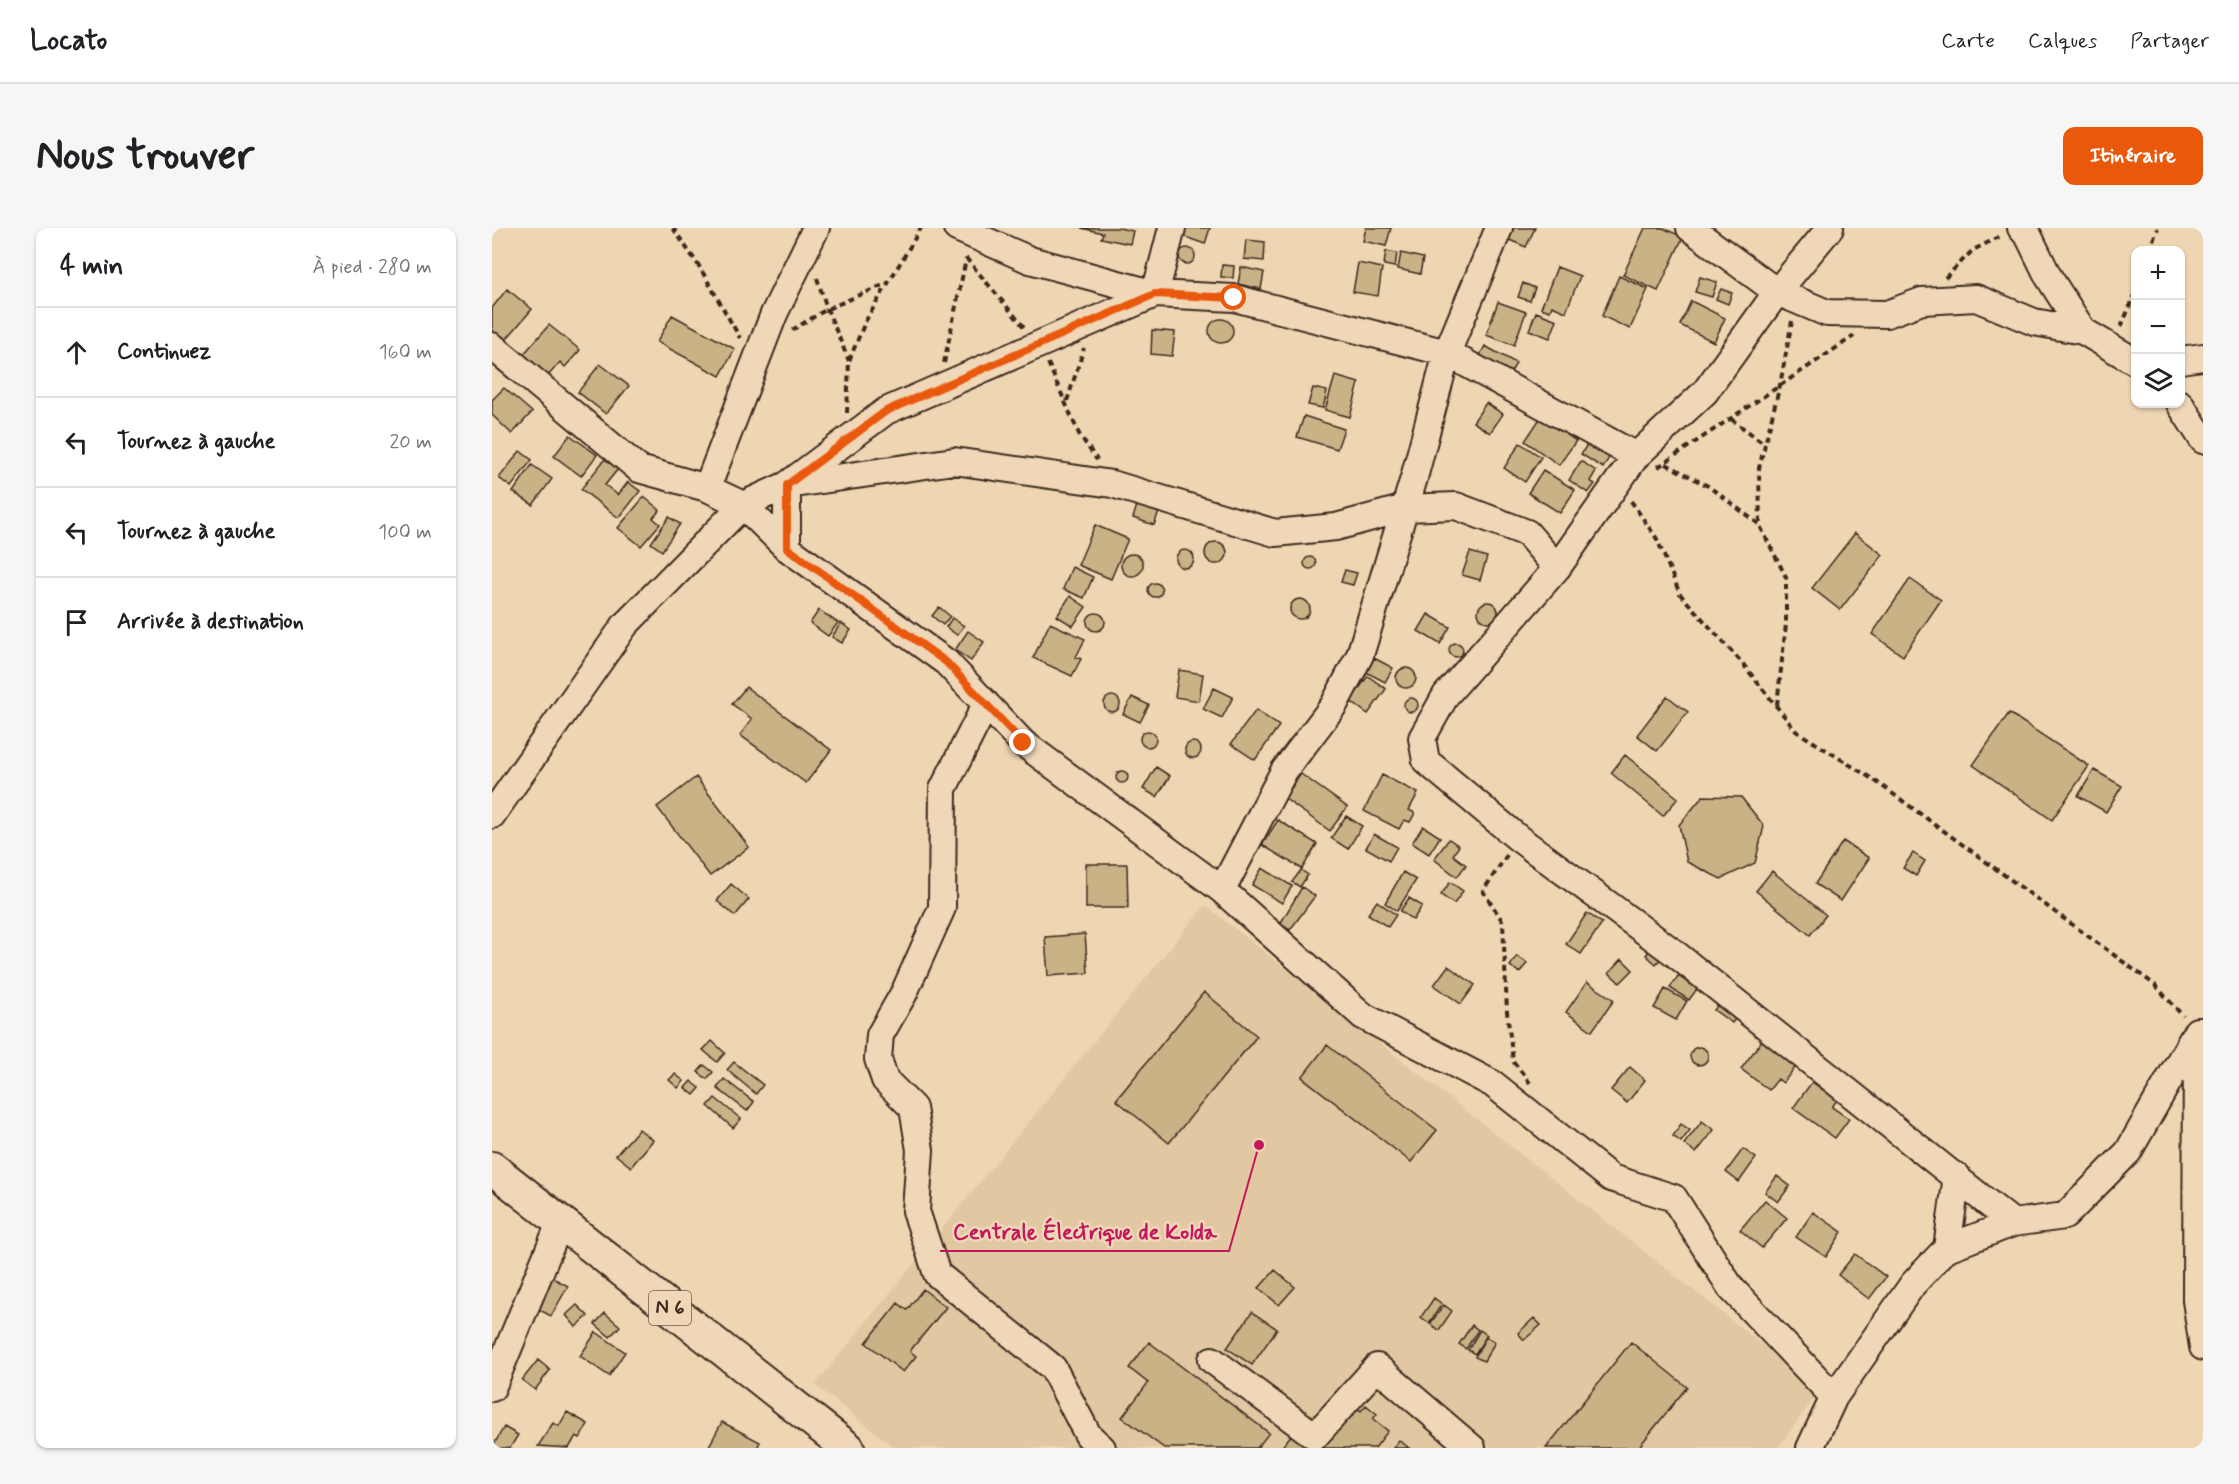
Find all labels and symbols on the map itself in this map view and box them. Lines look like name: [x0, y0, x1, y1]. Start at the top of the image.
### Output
route start: [1220, 284, 1246, 310]
route end: [1009, 729, 1035, 755]
callout: Centrale Électrique de Kolda: [940, 1211, 1229, 1251]
text: Centrale Électrique de Kolda: [953, 1217, 1218, 1247]
road number: N 6: [649, 1291, 691, 1325]

